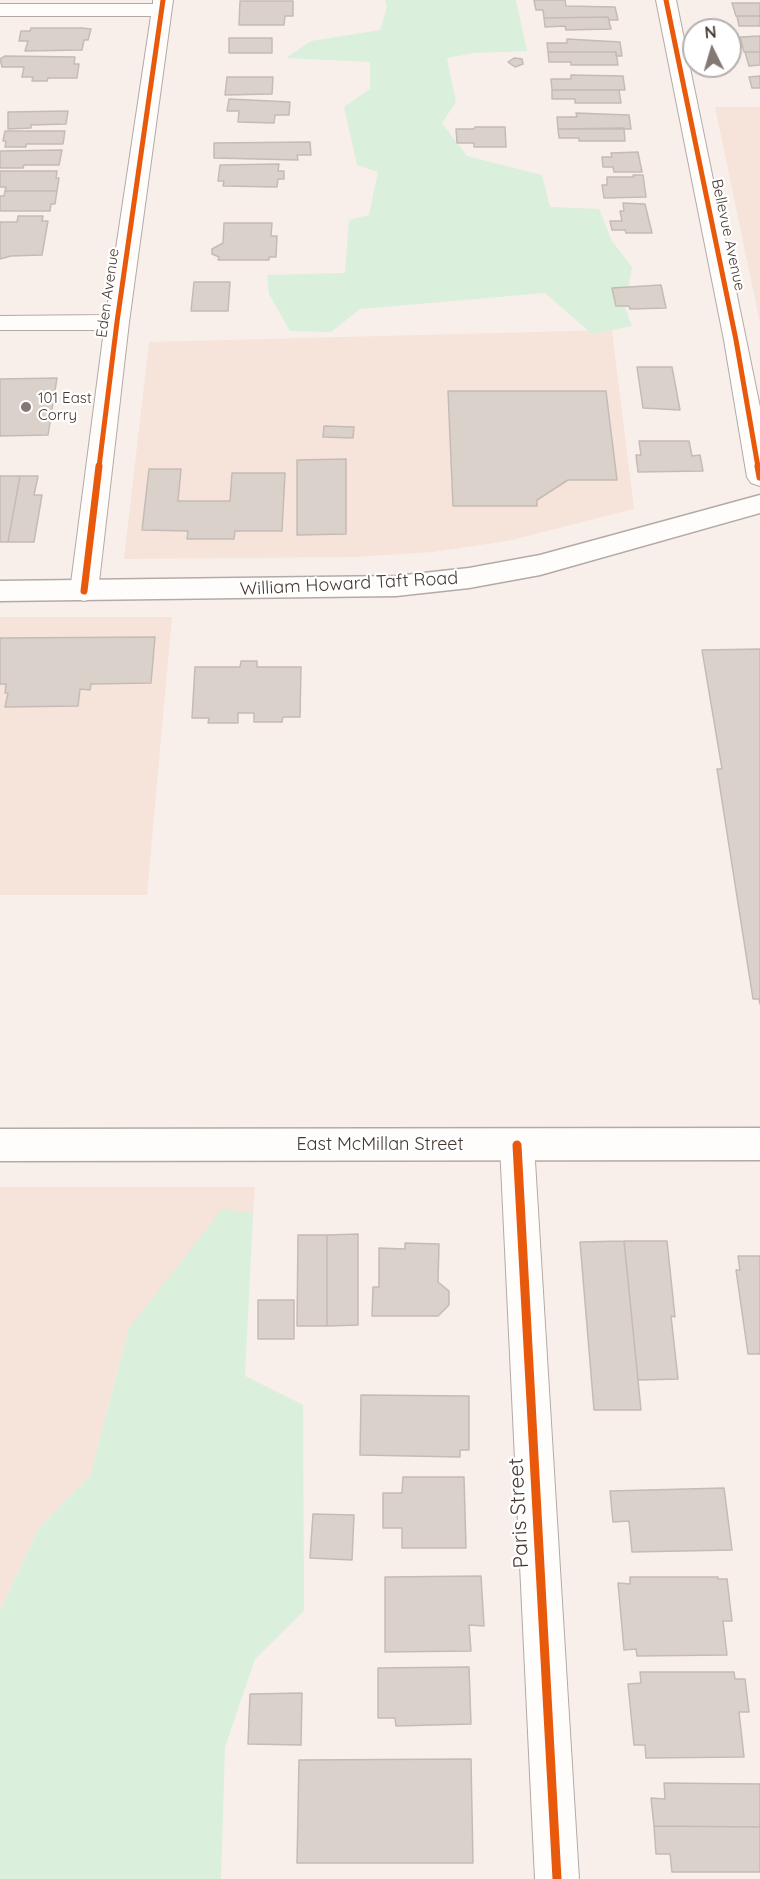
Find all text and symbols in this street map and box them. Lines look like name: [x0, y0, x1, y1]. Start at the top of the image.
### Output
north arrow: [682, 18, 742, 78]
text: N: [704, 22, 717, 43]
street label: Bellevue Avenue: [707, 178, 749, 292]
street label: Eden Avenue: [93, 247, 123, 339]
place label: 101 East Corry: [38, 389, 92, 424]
marker: 101 East Corry: [19, 400, 33, 414]
street label: William Howard Taft Road: [239, 567, 459, 601]
street label: East McMillan Street: [296, 1134, 464, 1156]
street label: Paris Street: [504, 1457, 534, 1569]

